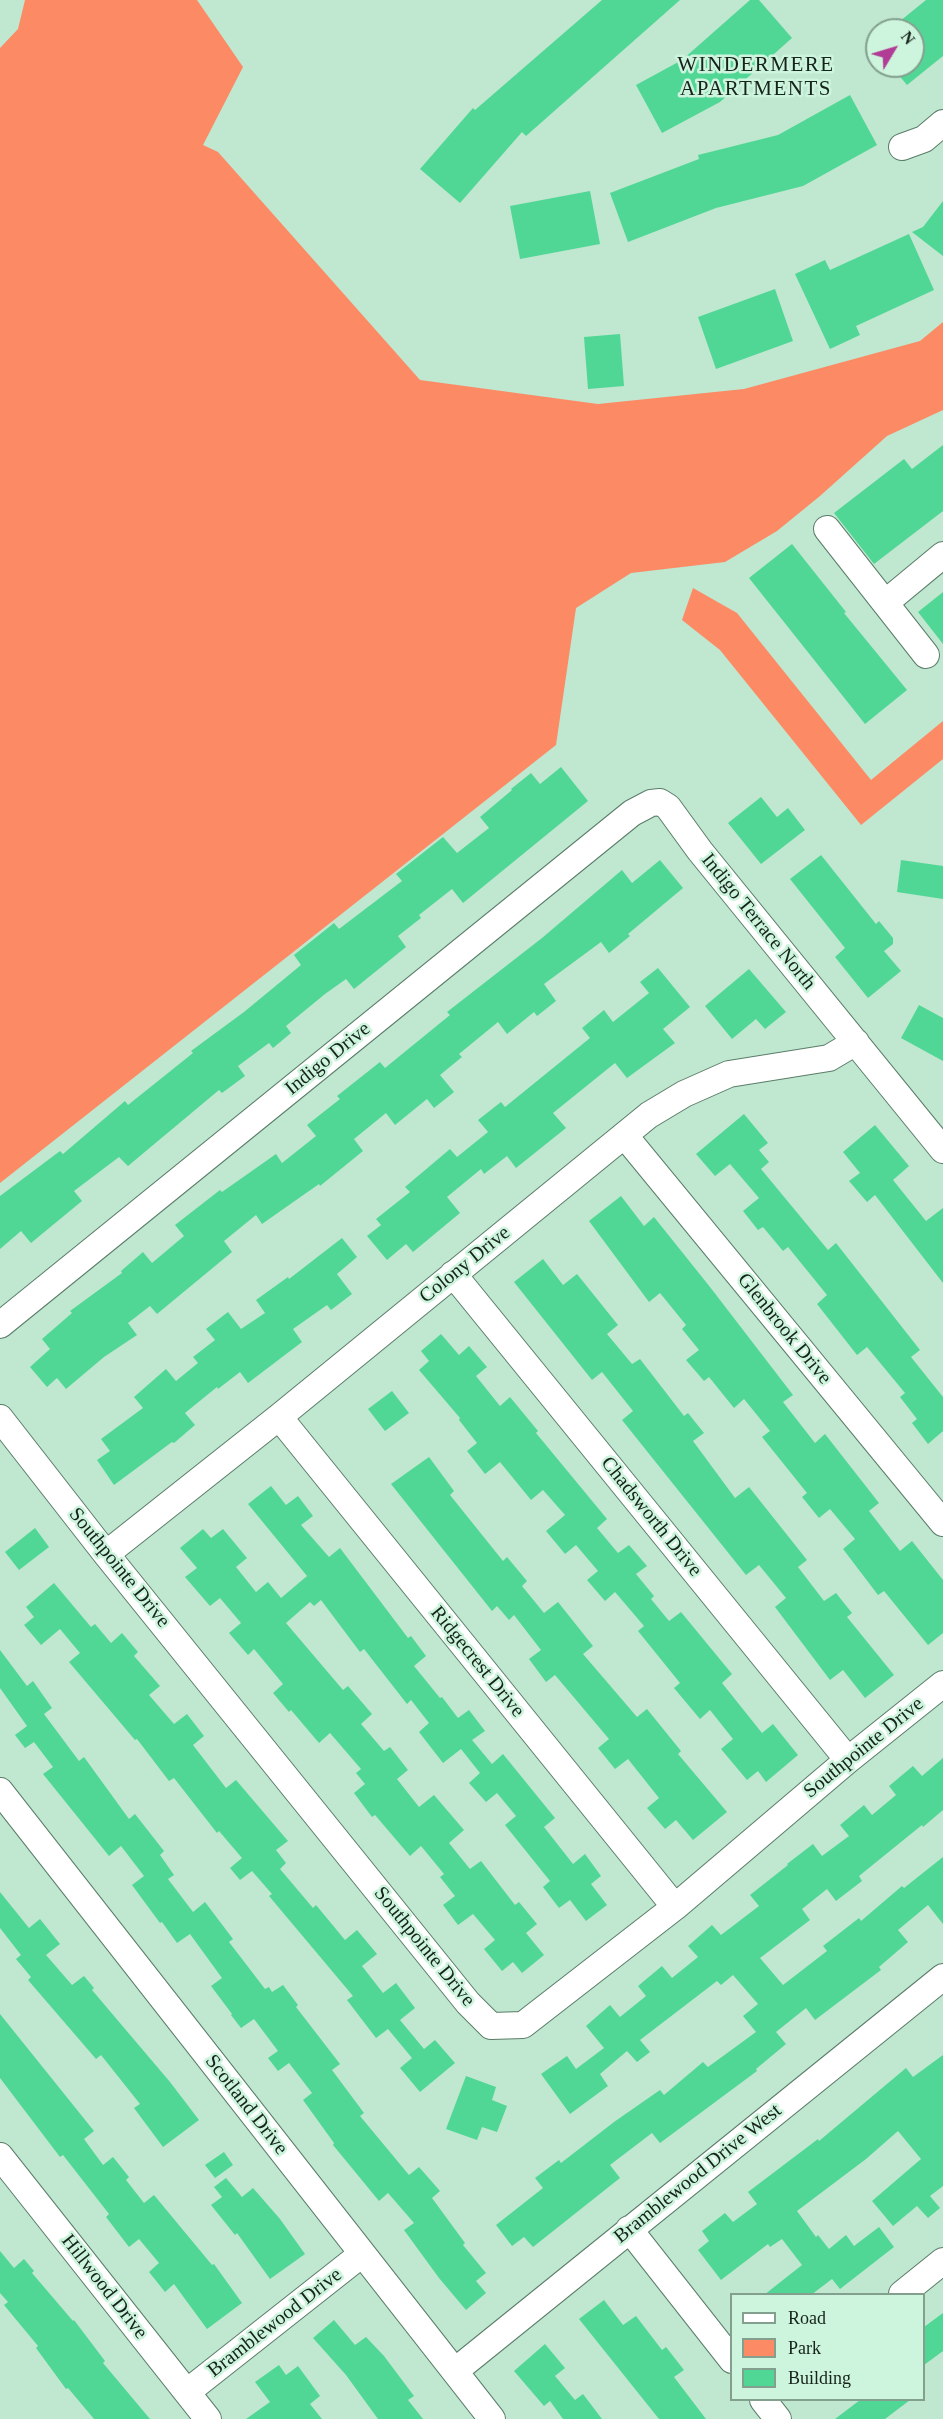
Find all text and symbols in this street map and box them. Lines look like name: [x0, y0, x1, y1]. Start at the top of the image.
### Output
north arrow: [865, 18, 925, 78]
text: N: [898, 28, 918, 48]
district label: WINDERMERE APARTMENTS: [677, 52, 835, 102]
street label: Indigo Terrace North: [696, 849, 820, 995]
street label: Indigo Drive: [281, 1017, 375, 1101]
street label: Colony Drive: [415, 1221, 515, 1309]
street label: Glenbrook Drive: [732, 1269, 836, 1389]
street label: Chadsworth Drive: [595, 1452, 707, 1582]
street label: Southpointe Drive: [63, 1503, 175, 1633]
street label: Ridgecrest Drive: [425, 1602, 529, 1722]
street label: Southpointe Drive: [799, 1692, 929, 1804]
street label: Southpointe Drive: [368, 1882, 480, 2012]
street label: Scotland Drive: [199, 2050, 293, 2160]
street label: Bramblewood Drive West: [609, 2099, 787, 2249]
street label: Hillwood Drive: [56, 2230, 152, 2344]
street label: Bramblewood Drive: [203, 2263, 347, 2383]
legend: [730, 2293, 925, 2401]
text: Road: [788, 2308, 826, 2328]
text: Park: [788, 2338, 821, 2358]
text: Building: [788, 2368, 851, 2388]

